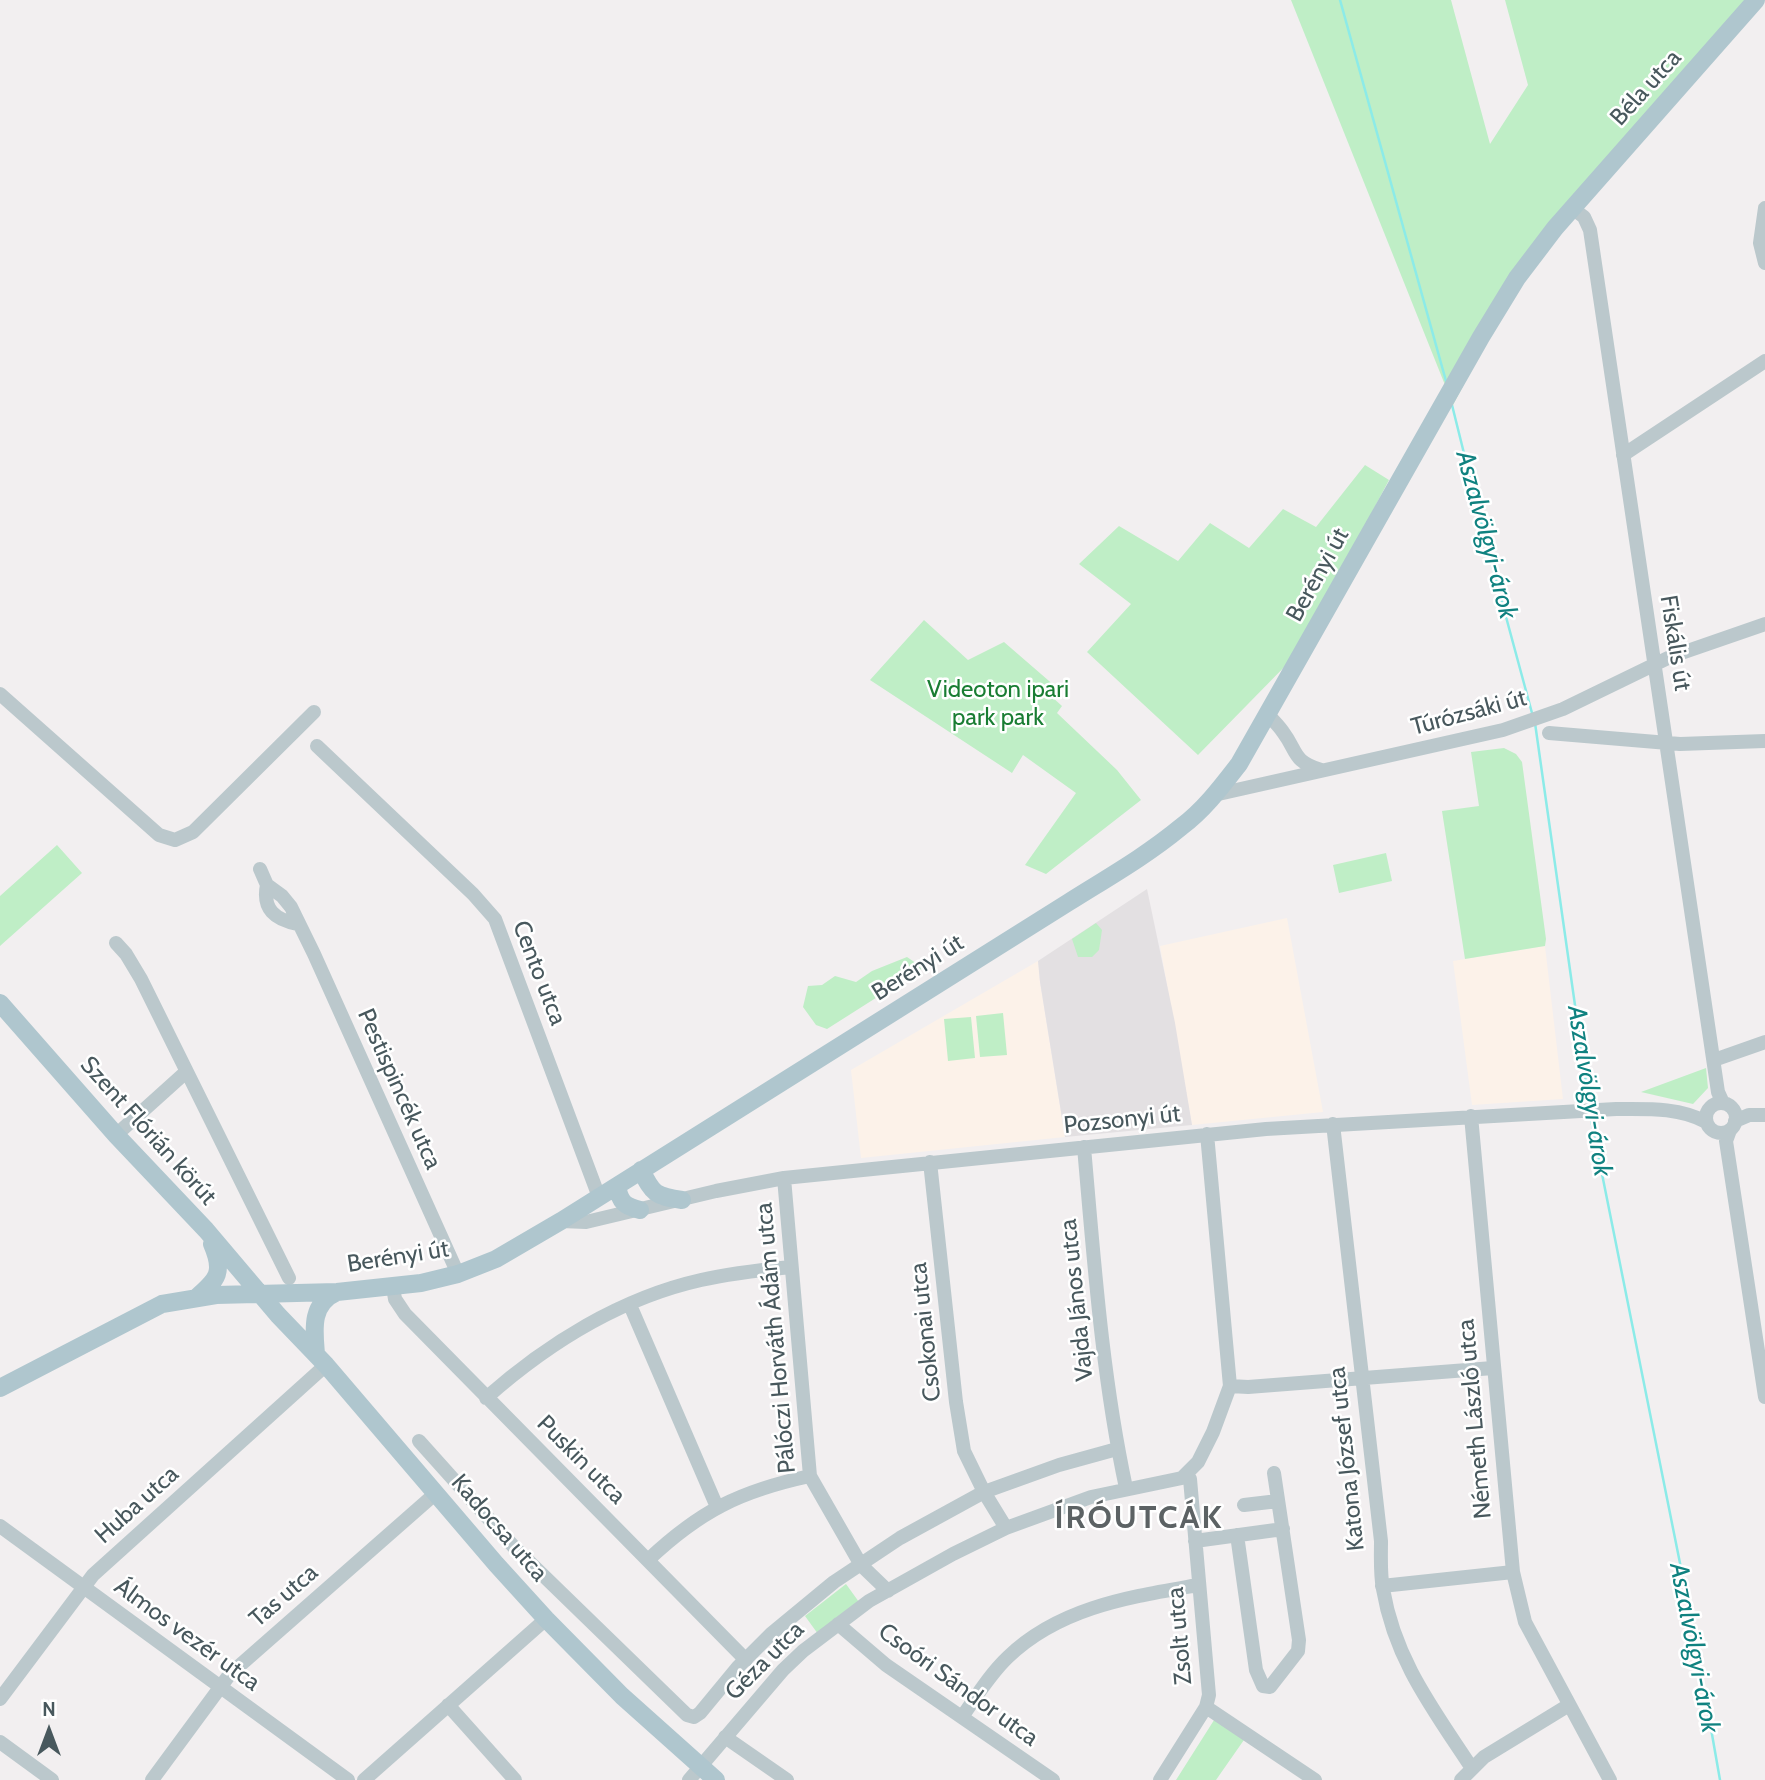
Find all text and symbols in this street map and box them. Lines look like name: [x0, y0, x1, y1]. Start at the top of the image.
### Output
street label: Béla utca: [1604, 44, 1688, 132]
water label: Aszalvölgyi-árok: [1449, 448, 1523, 622]
street label: Berényi út: [1281, 523, 1355, 627]
street label: Fiskális út: [1653, 593, 1697, 693]
park label: Videoton ipari park park: [927, 676, 1069, 732]
street label: Túrózsáki út: [1408, 684, 1530, 742]
street label: Cento utca: [506, 917, 572, 1029]
street label: Berényi út: [867, 929, 969, 1007]
water label: Aszalvölgyi-árok: [1560, 1003, 1618, 1179]
street label: Pestispincék utca: [351, 1004, 447, 1174]
street label: Szent Flórián körút: [74, 1051, 222, 1211]
street label: Pozsonyi út: [1062, 1100, 1182, 1140]
street label: Pálóczi Horváth Ádám utca: [750, 1201, 802, 1475]
street label: Vajda János utca: [1054, 1218, 1100, 1382]
street label: Berényi út: [345, 1235, 451, 1279]
street label: Csokonai utca: [904, 1261, 948, 1403]
street label: Németh László utca: [1452, 1318, 1498, 1520]
street label: Katona József utca: [1323, 1366, 1371, 1552]
street label: Puskin utca: [531, 1410, 631, 1510]
street label: Huba utca: [89, 1460, 185, 1550]
street label: Kadocsa utca: [445, 1469, 553, 1587]
district label: ÍRÓUTCÁK: [1055, 1500, 1223, 1538]
street label: Tas utca: [244, 1559, 324, 1633]
water label: Aszalvölgyi-árok: [1662, 1560, 1726, 1736]
street label: Álmos vezér utca: [109, 1572, 265, 1698]
street label: Zsolt utca: [1161, 1586, 1199, 1686]
street label: Géza utca: [720, 1616, 810, 1706]
street label: Csoóri Sándor utca: [872, 1617, 1044, 1753]
north arrow: [14, 1696, 84, 1766]
text: N: [42, 1698, 56, 1721]

